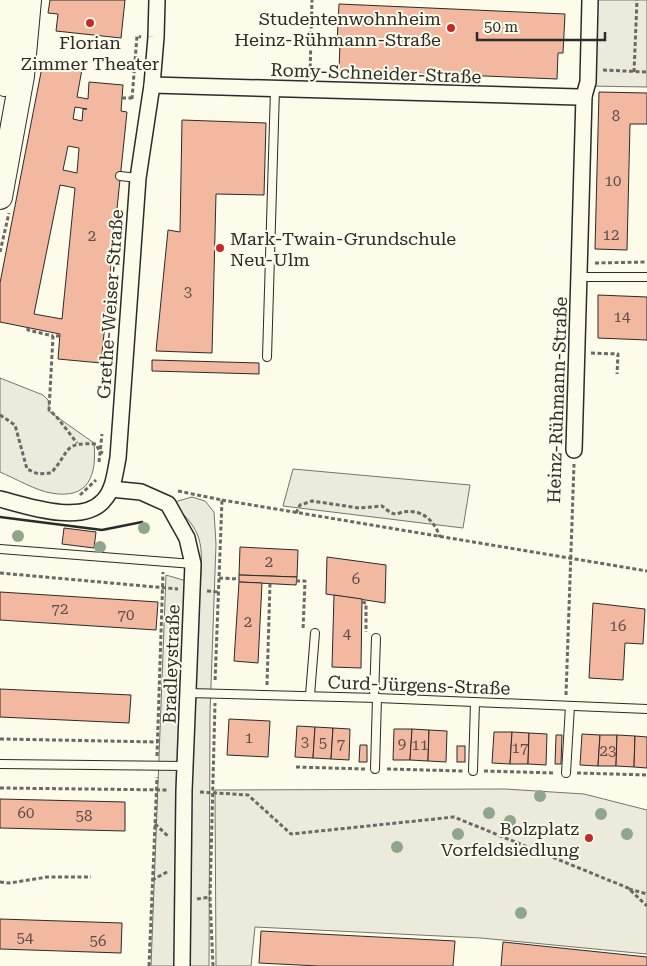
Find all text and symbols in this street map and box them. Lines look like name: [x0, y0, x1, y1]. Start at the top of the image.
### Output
place label: Studentenwohnheim Heinz-Rühmann-Straße: [234, 8, 441, 50]
scale bar: [477, 10, 604, 42]
marker: Florian Zimmer Theater: [84, 17, 96, 29]
text: 50 m: [484, 18, 519, 36]
marker: Studentenwohnheim Heinz-Rühmann-Straße: [445, 22, 457, 34]
place label: Florian Zimmer Theater: [21, 32, 159, 74]
street label: Romy-Schneider-Straße: [270, 59, 482, 87]
house number: 8: [612, 107, 620, 125]
house number: 10: [605, 172, 621, 190]
street label: Grethe-Weiser-Straße: [93, 208, 127, 399]
house number: 12: [603, 226, 619, 244]
house number: 2: [88, 227, 96, 245]
place label: Mark-Twain-Grundschule Neu-Ulm: [230, 228, 456, 270]
marker: Mark-Twain-Grundschule Neu-Ulm: [214, 242, 226, 254]
house number: 3: [184, 283, 192, 301]
street label: Heinz-Rühmann-Straße: [543, 296, 571, 504]
house number: 14: [614, 308, 631, 326]
house number: 2: [265, 553, 273, 571]
house number: 6: [352, 570, 360, 588]
house number: 72: [52, 600, 68, 618]
street label: Bradleystraße: [158, 604, 184, 724]
house number: 70: [118, 606, 134, 624]
house number: 2: [244, 613, 252, 631]
house number: 16: [610, 617, 626, 635]
house number: 4: [343, 625, 352, 643]
street label: Curd-Jürgens-Straße: [327, 671, 511, 699]
house number: 1: [245, 729, 253, 747]
house number: 3: [301, 733, 309, 751]
house number: 5: [319, 734, 327, 752]
house number: 7: [337, 735, 345, 753]
house number: 9: [398, 735, 406, 753]
house number: 11: [412, 736, 428, 754]
house number: 17: [512, 739, 528, 757]
house number: 23: [600, 742, 616, 760]
house number: 60: [18, 804, 34, 822]
house number: 58: [76, 807, 92, 825]
place label: Bolzplatz Vorfeldsiedlung: [441, 818, 580, 860]
marker: Bolzplatz Vorfeldsiedlung: [583, 832, 595, 844]
house number: 54: [17, 929, 34, 947]
house number: 56: [90, 932, 106, 950]

